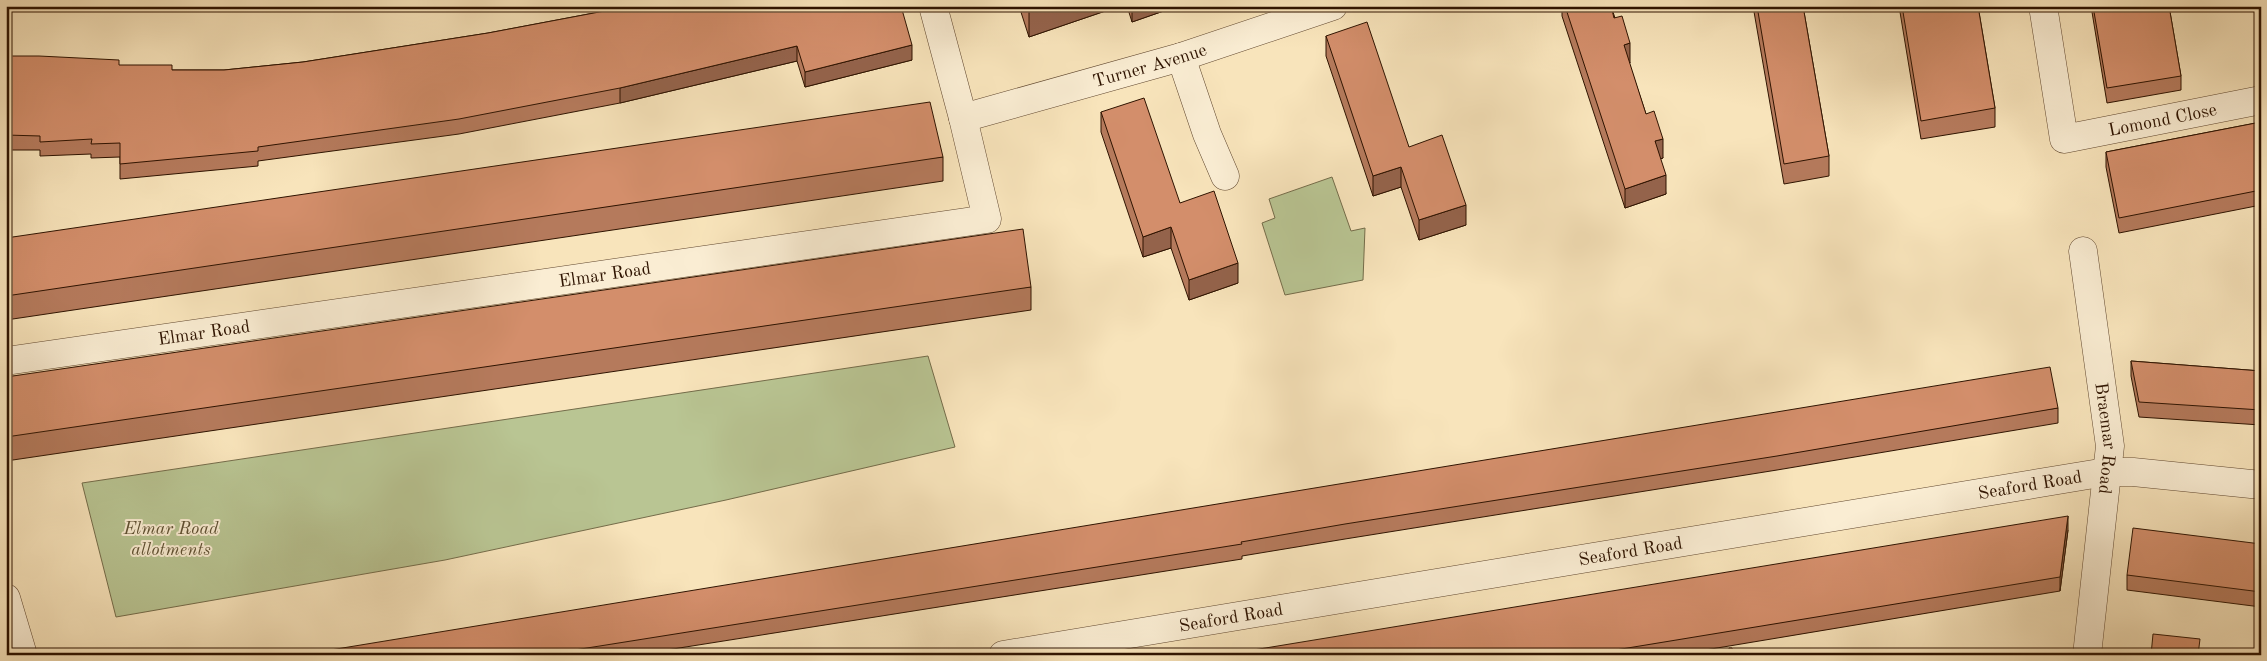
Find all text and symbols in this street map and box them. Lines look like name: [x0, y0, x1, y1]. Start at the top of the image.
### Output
street label: Turner Avenue: [1091, 41, 1209, 91]
street label: Lomond Close: [2107, 101, 2219, 140]
street label: Elmar Road: [558, 260, 652, 291]
street label: Elmar Road: [157, 318, 251, 349]
street label: Braemar Road: [2091, 381, 2118, 495]
street label: Seaford Road: [1977, 468, 2084, 503]
park label: Elmar Road allotments: [122, 520, 219, 559]
street label: Seaford Road: [1577, 534, 1684, 569]
street label: Seaford Road: [1178, 601, 1284, 636]

